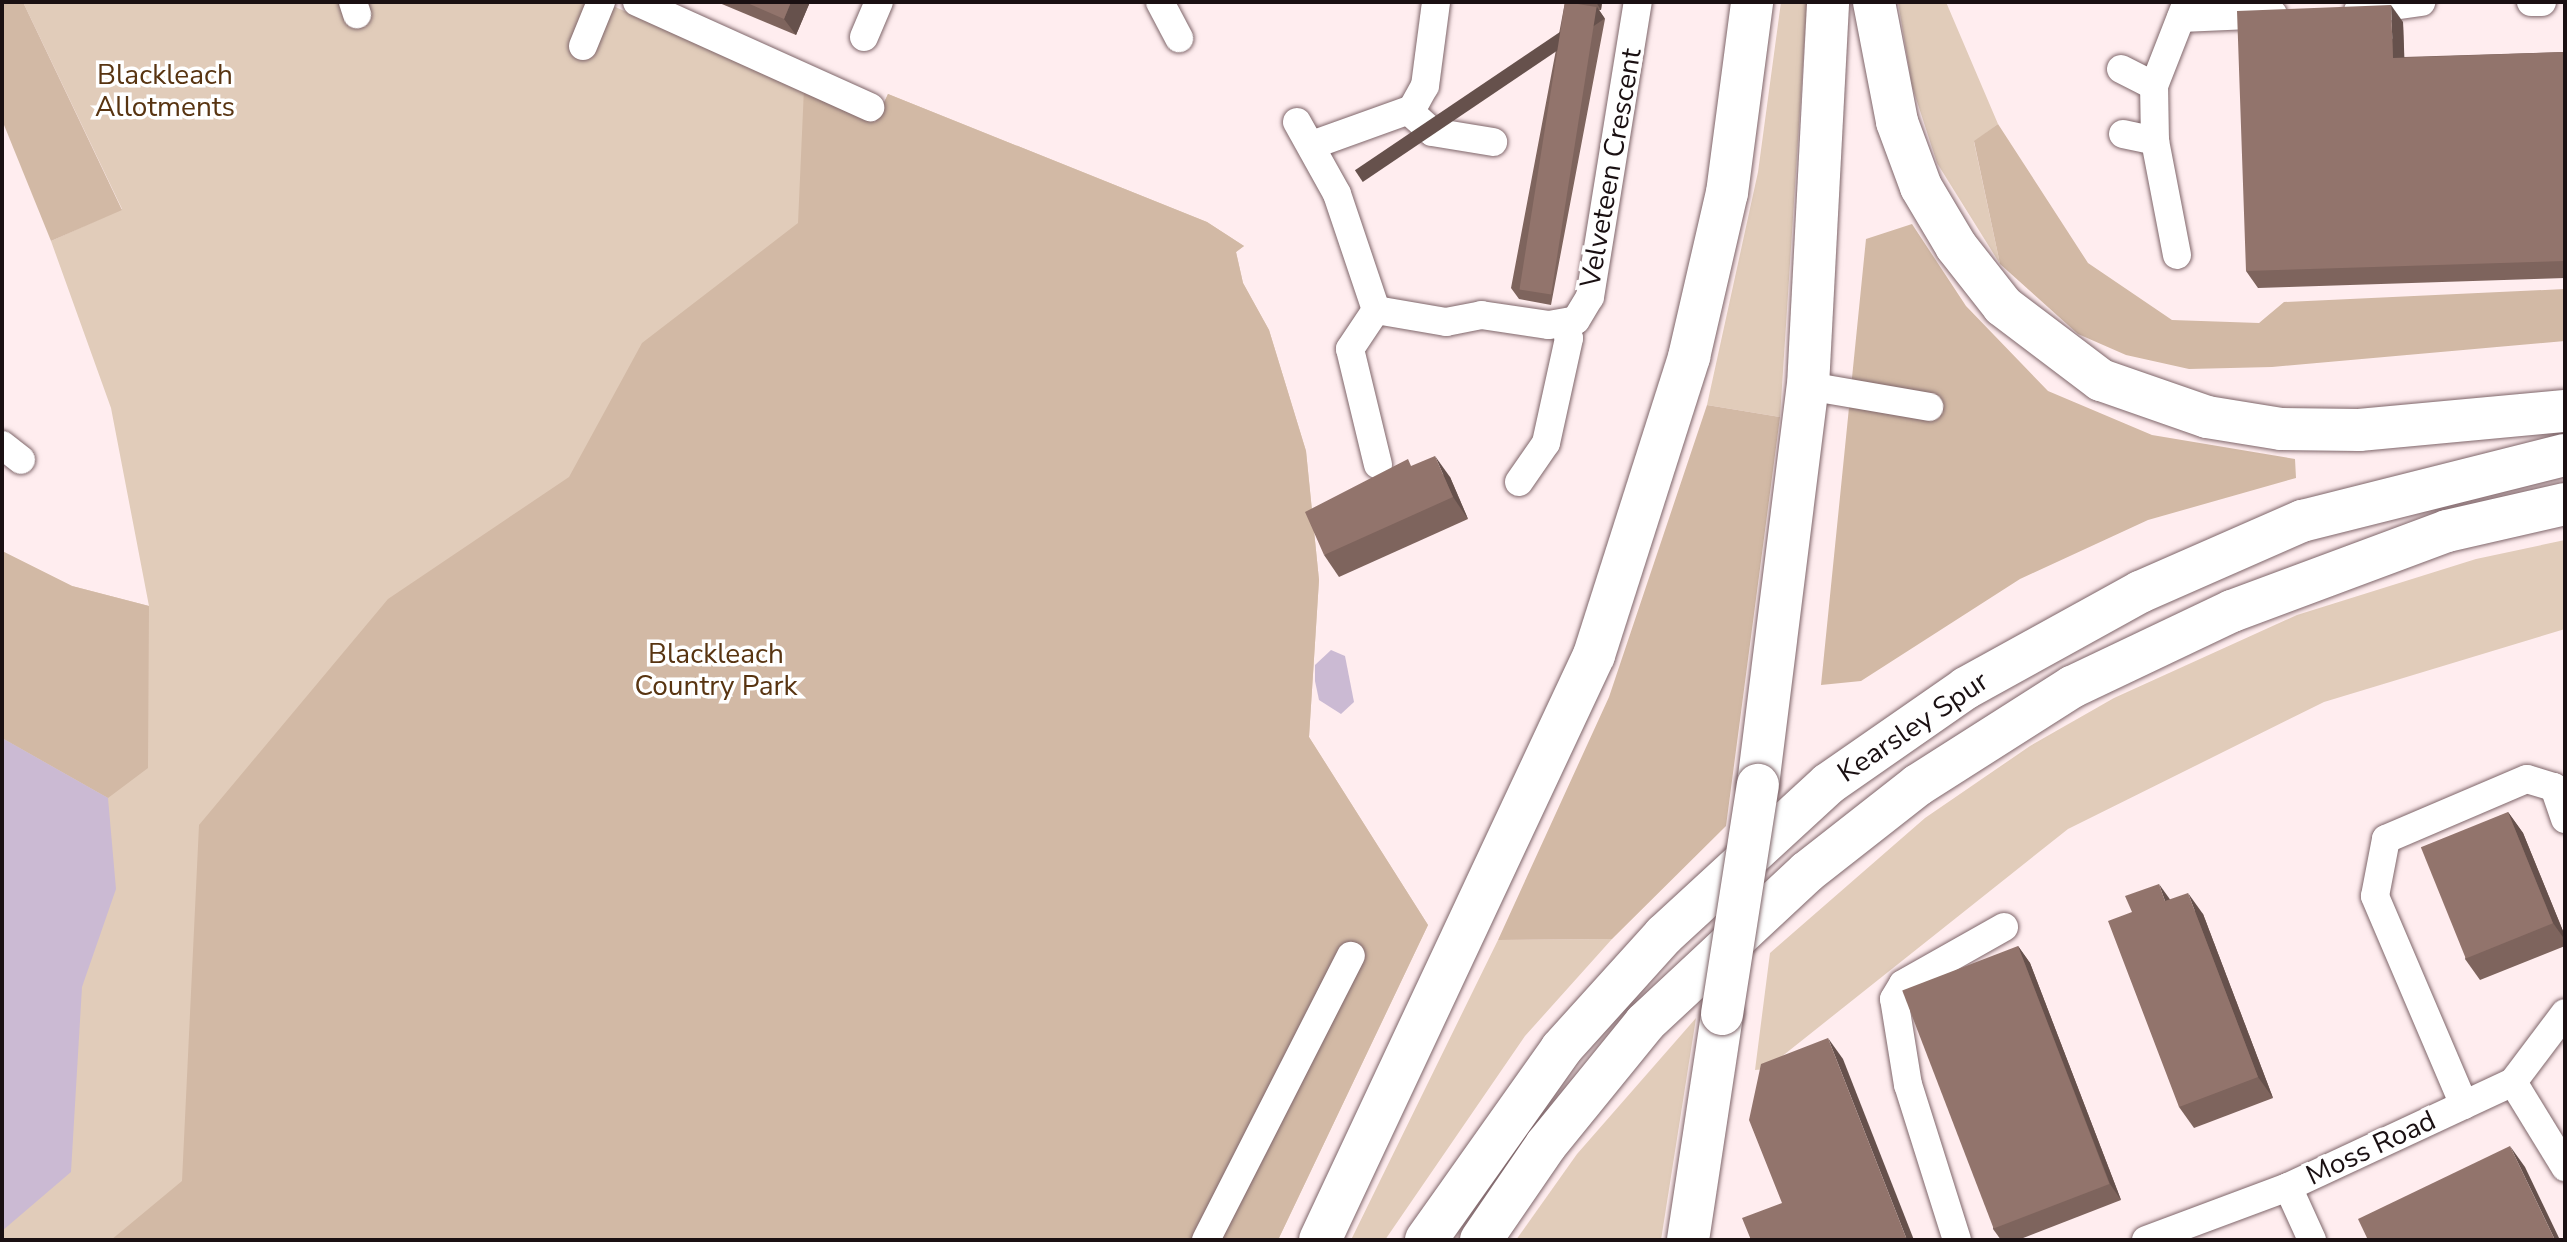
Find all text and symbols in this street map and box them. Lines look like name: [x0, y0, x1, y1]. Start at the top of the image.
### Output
street label: Velveteen Crescent: [1573, 46, 1649, 290]
park label: Blackleach Allotments: [95, 58, 235, 124]
park label: Blackleach Country Park: [634, 637, 798, 703]
street label: Kearsley Spur: [1831, 664, 1995, 790]
street label: Moss Road: [2301, 1103, 2441, 1193]

